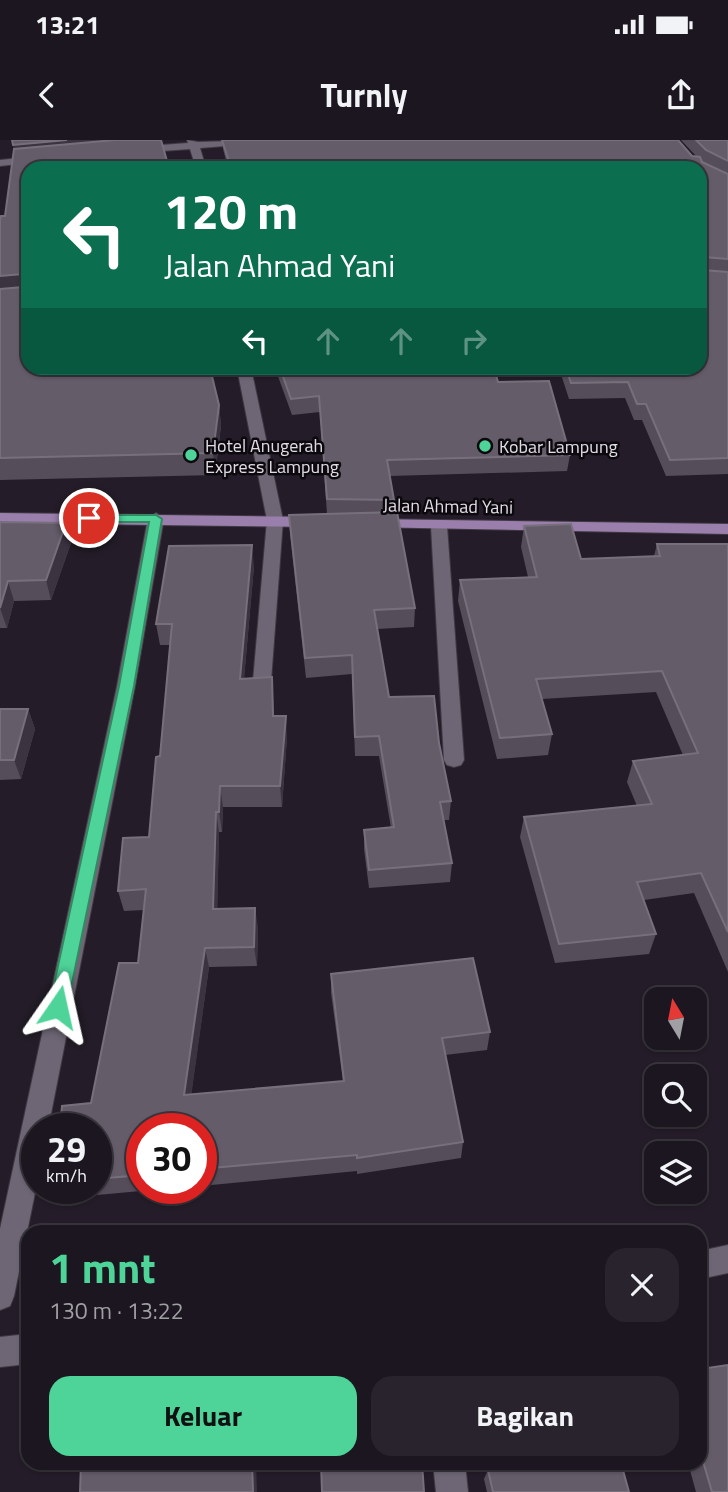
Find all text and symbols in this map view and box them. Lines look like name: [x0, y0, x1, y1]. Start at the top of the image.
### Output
text: 13:21: [35, 5, 100, 44]
text: Turnly: [320, 71, 408, 119]
icon: back: [28, 76, 66, 114]
icon: share: [662, 76, 700, 114]
text: 120 m: [164, 173, 298, 248]
icon: left: [49, 189, 140, 280]
text: Jalan Ahmad Yani: [164, 241, 395, 289]
icon: left: [236, 322, 274, 360]
icon: ahead: [309, 322, 347, 360]
icon: ahead: [382, 322, 420, 360]
icon: right: [455, 322, 493, 360]
place label: Hotel Anugerah Express Lampung: [205, 432, 339, 480]
place label: Kobar Lampung: [499, 433, 618, 460]
marker: Kobar Lampung: [477, 438, 493, 454]
marker: Hotel Anugerah Express Lampung: [183, 447, 199, 463]
pin: [59, 488, 119, 548]
street label: Jalan Ahmad Yani: [383, 491, 513, 521]
icon: arrive: [70, 499, 108, 537]
position arrow: [21, 970, 95, 1044]
north arrow: [644, 987, 707, 1050]
map controls: [644, 987, 707, 1204]
button: search: [644, 1064, 707, 1127]
speed limit sign: 30: [126, 1113, 217, 1204]
text: 29: [47, 1122, 86, 1176]
button: layers: [644, 1141, 707, 1204]
text: km/h: [46, 1162, 87, 1189]
text: 1 mnt: [49, 1235, 156, 1299]
button: close: [605, 1248, 679, 1322]
text: 130 m · 13:22: [49, 1293, 184, 1328]
button: Keluar: [49, 1376, 357, 1456]
button: Bagikan: [371, 1376, 679, 1456]

